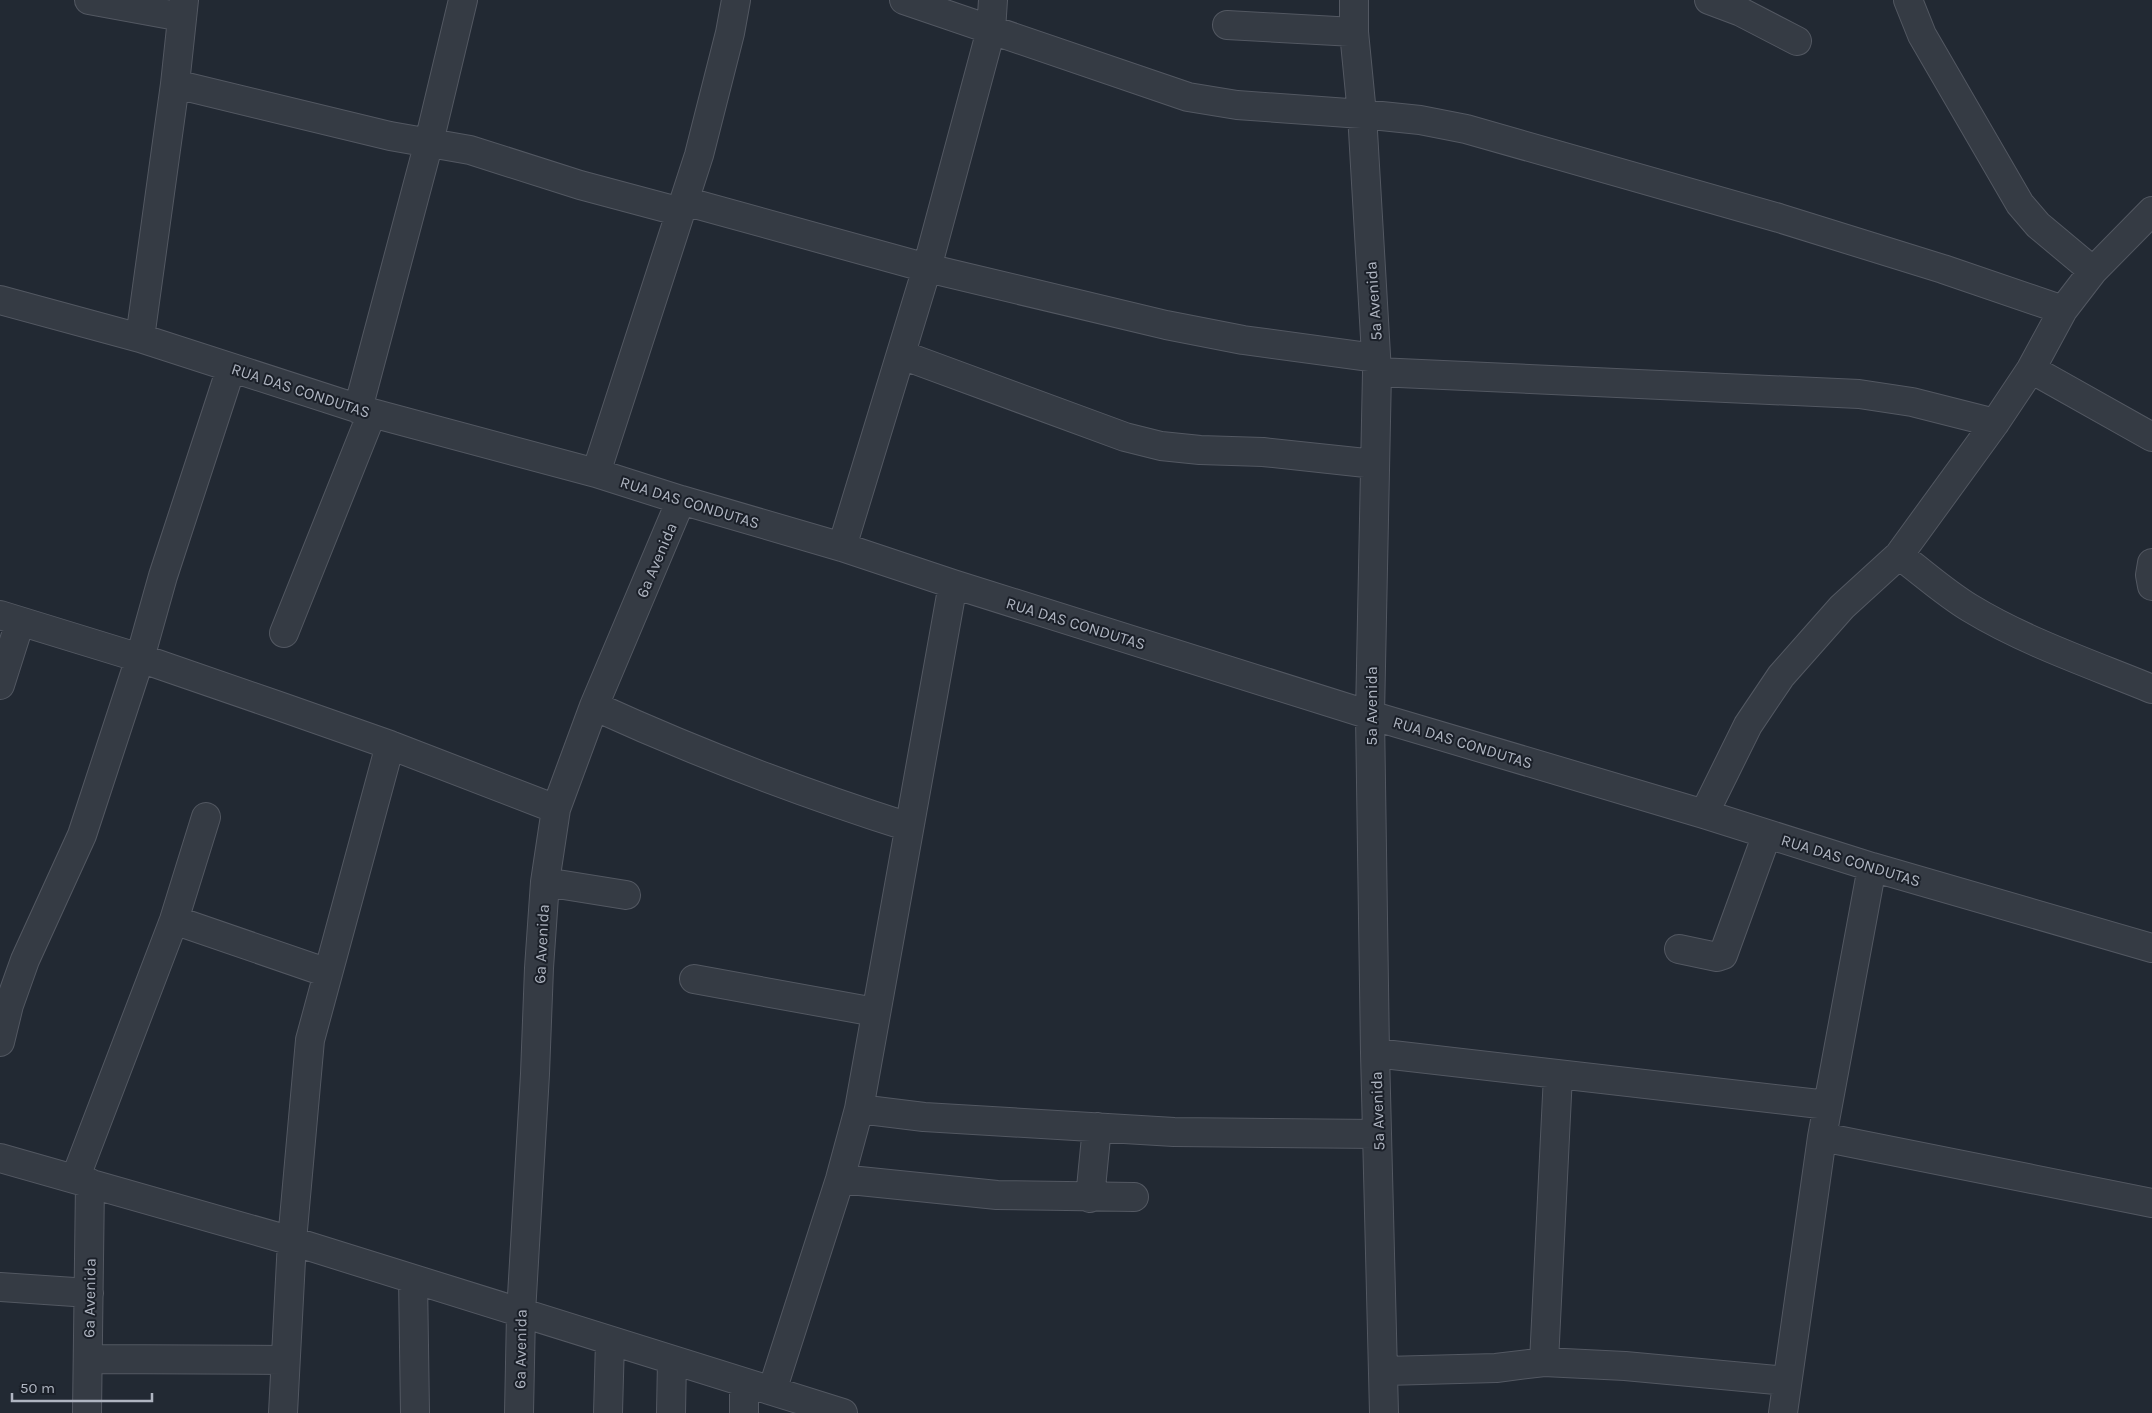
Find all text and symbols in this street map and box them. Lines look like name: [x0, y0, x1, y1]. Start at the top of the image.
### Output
street label: 5ª Avenida: [1361, 261, 1386, 341]
street label: RUA DAS CONDUTAS: [229, 359, 373, 422]
street label: RUA DAS CONDUTAS: [618, 472, 762, 533]
street label: 6ª Avenida: [632, 520, 681, 601]
street label: RUA DAS CONDUTAS: [1004, 593, 1148, 654]
street label: 5ª Avenida: [1362, 666, 1381, 746]
street label: RUA DAS CONDUTAS: [1391, 712, 1535, 773]
street label: RUA DAS CONDUTAS: [1779, 830, 1923, 891]
street label: 6ª Avenida: [530, 904, 553, 984]
street label: 5ª Avenida: [1367, 1071, 1388, 1151]
street label: 6ª Avenida: [79, 1258, 100, 1338]
street label: 6ª Avenida: [510, 1309, 531, 1389]
scale bar: [12, 1370, 152, 1402]
text: 50 m: [20, 1379, 55, 1397]

